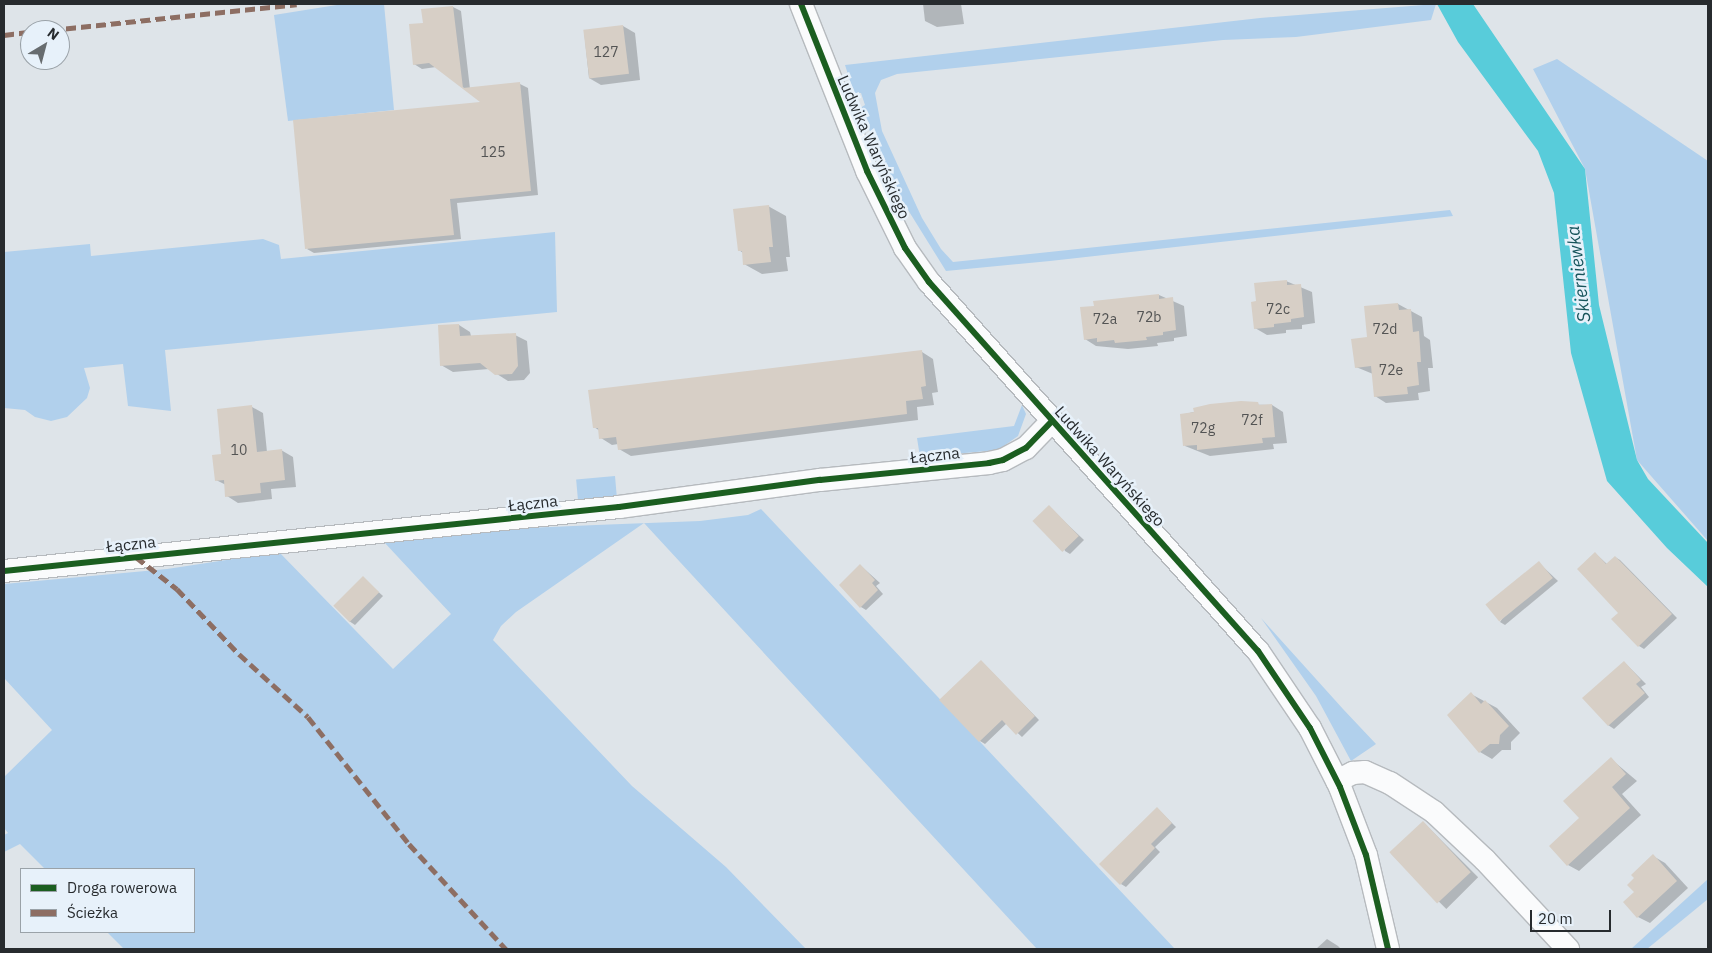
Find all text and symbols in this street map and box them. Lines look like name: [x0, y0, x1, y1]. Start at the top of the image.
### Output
north arrow: [20, 20, 70, 70]
text: N: [44, 24, 63, 44]
house number: 127: [593, 44, 619, 60]
street label: Ludwika Waryńskiego: [834, 72, 914, 222]
house number: 125: [480, 144, 506, 160]
water label: Skierniewka: [1562, 224, 1596, 324]
house number: 72c: [1266, 301, 1290, 317]
house number: 72b: [1137, 309, 1161, 325]
house number: 72a: [1093, 311, 1117, 327]
house number: 72d: [1373, 321, 1397, 337]
house number: 72e: [1379, 362, 1403, 378]
street label: Ludwika Waryńskiego: [1051, 402, 1169, 530]
house number: 72f: [1241, 412, 1263, 428]
house number: 72g: [1191, 420, 1215, 436]
house number: 10: [231, 442, 247, 458]
street label: Łączna: [909, 443, 961, 467]
street label: Łączna: [507, 491, 559, 515]
street label: Łączna: [105, 532, 157, 556]
legend: [20, 868, 195, 933]
text: Droga rowerowa: [67, 878, 177, 897]
scale bar: [1532, 900, 1613, 932]
text: Ścieżka: [67, 903, 118, 922]
text: 20 m: [1538, 909, 1573, 928]

